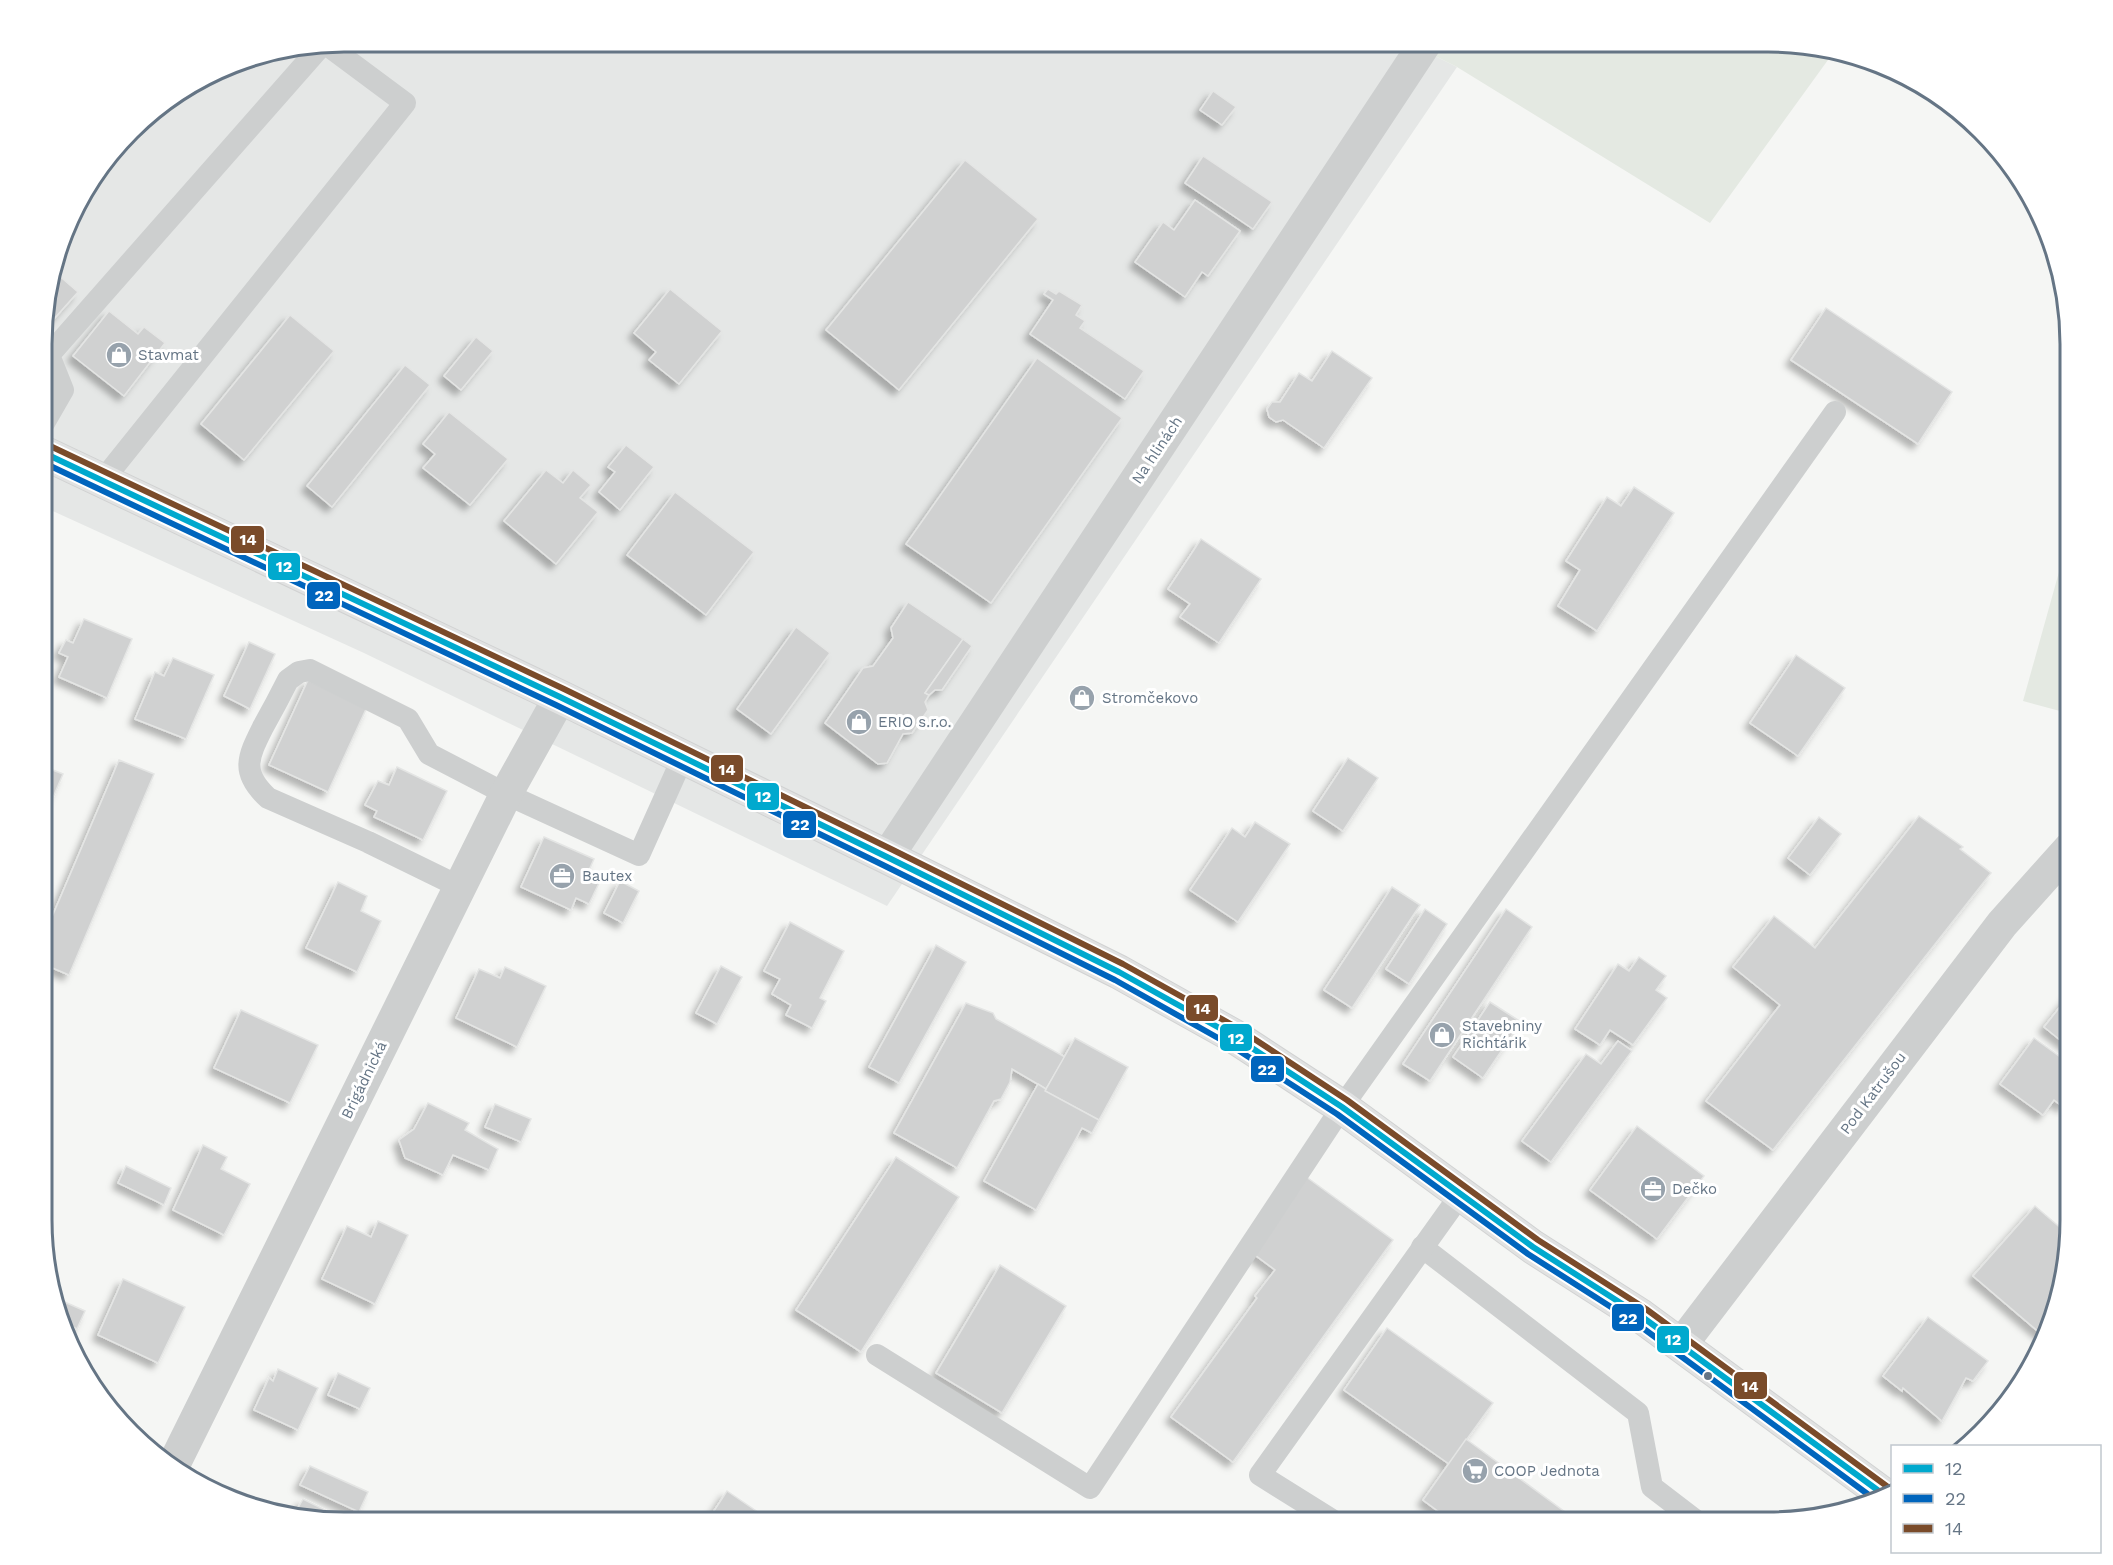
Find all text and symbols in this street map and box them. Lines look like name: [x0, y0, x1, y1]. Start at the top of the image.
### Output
shop icon: Stavmat: [104, 340, 134, 370]
place label: Stavmat: [138, 346, 199, 364]
street label: Na hlinách: [1128, 413, 1186, 487]
line badge: 14: [230, 525, 265, 554]
text: 14: [239, 530, 257, 549]
line badge: 12: [267, 552, 301, 581]
text: 12: [276, 557, 292, 576]
line badge: 22: [306, 581, 341, 610]
text: 22: [314, 586, 334, 605]
shop icon: Stromčekovo: [1067, 683, 1097, 713]
place label: Stromčekovo: [1102, 689, 1198, 707]
shop icon: ERIO s.r.o.: [844, 707, 874, 737]
place label: ERIO s.r.o.: [878, 713, 952, 731]
line badge: 14: [710, 754, 744, 783]
text: 14: [718, 760, 736, 779]
line badge: 12: [746, 782, 780, 811]
text: 12: [755, 787, 771, 806]
line badge: 22: [782, 810, 817, 839]
text: 22: [790, 815, 810, 834]
office icon: Bautex: [547, 861, 577, 891]
place label: Bautex: [582, 867, 632, 885]
line badge: 14: [1185, 994, 1219, 1022]
text: 14: [1193, 999, 1211, 1018]
place label: Stavebniny Richtárik: [1462, 1017, 1542, 1052]
shop icon: Stavebniny Richtárik: [1427, 1020, 1457, 1050]
line badge: 12: [1219, 1023, 1253, 1052]
text: 12: [1228, 1029, 1244, 1048]
street label: Brigádnická: [337, 1038, 391, 1122]
street label: Pod Katrušou: [1836, 1048, 1910, 1138]
line badge: 22: [1250, 1055, 1285, 1083]
text: 22: [1257, 1060, 1277, 1079]
office icon: Dečko: [1638, 1174, 1668, 1204]
place label: Dečko: [1672, 1180, 1717, 1198]
line badge: 22: [1611, 1303, 1645, 1332]
text: 22: [1618, 1309, 1638, 1328]
line badge: 12: [1656, 1325, 1690, 1354]
text: 12: [1665, 1330, 1681, 1349]
unlabelled marker: [1702, 1370, 1714, 1382]
line badge: 14: [1733, 1371, 1768, 1400]
text: 14: [1741, 1377, 1759, 1396]
legend: [1891, 1445, 2101, 1553]
supermarket icon: COOP Jednota: [1460, 1456, 1490, 1486]
text: 12: [1945, 1458, 1963, 1479]
place label: COOP Jednota: [1494, 1462, 1600, 1480]
text: 22: [1945, 1488, 1966, 1509]
text: 14: [1945, 1518, 1963, 1539]

